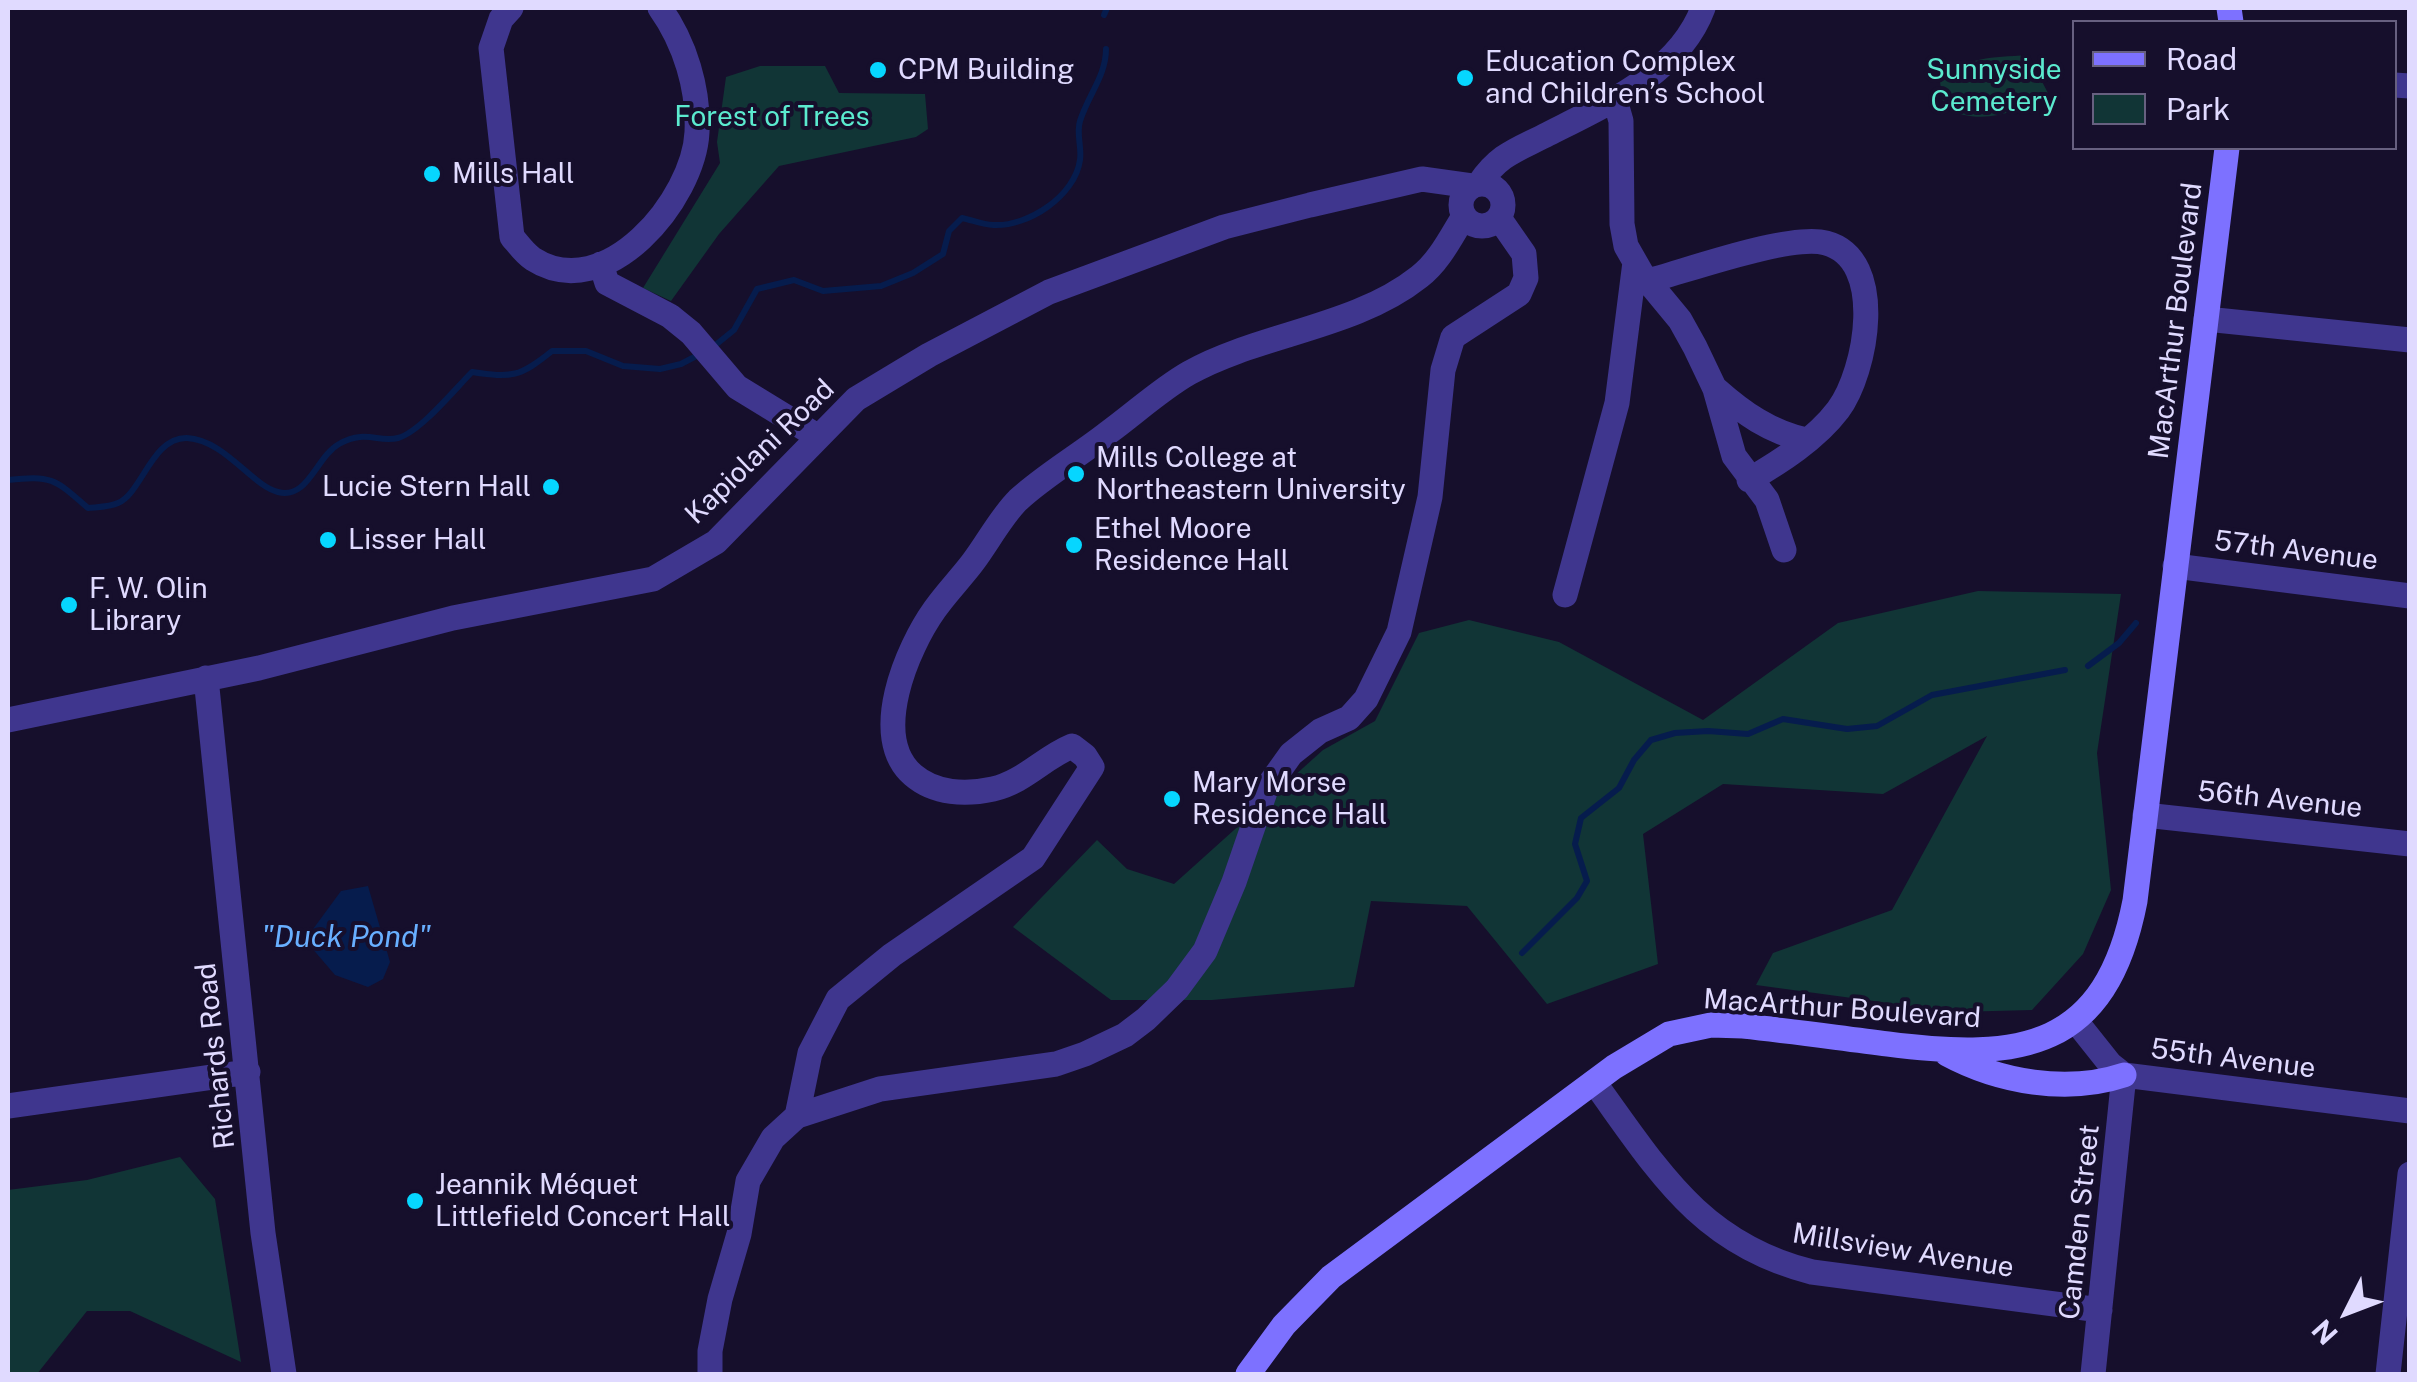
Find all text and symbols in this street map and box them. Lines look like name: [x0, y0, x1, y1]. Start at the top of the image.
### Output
legend: [2072, 20, 2397, 150]
text: Road: [2166, 41, 2237, 77]
place label: Education Complex and Children’s School: [1485, 45, 1765, 111]
place label: CPM Building: [898, 53, 1074, 87]
park label: Sunnyside Cemetery: [1926, 53, 2062, 119]
marker: CPM Building: [867, 59, 889, 81]
marker: Education Complex and Children’s School: [1454, 67, 1476, 89]
text: Park: [2166, 91, 2230, 127]
park label: Forest of Trees: [674, 100, 870, 134]
place label: Mills Hall: [452, 157, 574, 191]
marker: Mills Hall: [421, 163, 443, 185]
street label: MacArthur Boulevard: [2142, 181, 2210, 461]
street label: Kapiolani Road: [679, 373, 841, 531]
place label: Mills College at Northeastern University: [1096, 441, 1406, 507]
marker: Mills College at Northeastern University: [1065, 463, 1087, 485]
place label: Lucie Stern Hall: [322, 470, 531, 504]
marker: Lucie Stern Hall: [540, 476, 562, 498]
place label: Ethel Moore Residence Hall: [1094, 512, 1289, 578]
place label: Lisser Hall: [348, 523, 486, 557]
street label: 57th Avenue: [2212, 524, 2380, 578]
marker: Lisser Hall: [317, 529, 339, 551]
marker: Ethel Moore Residence Hall: [1063, 534, 1085, 556]
place label: F. W. Olin Library: [89, 572, 208, 638]
marker: F. W. Olin Library: [58, 594, 80, 616]
place label: Mary Morse Residence Hall: [1192, 766, 1387, 832]
street label: 56th Avenue: [2196, 775, 2364, 825]
marker: Mary Morse Residence Hall: [1161, 788, 1183, 810]
water label: "Duck Pond": [261, 920, 431, 956]
street label: Richards Road: [190, 961, 242, 1151]
street label: MacArthur Boulevard: [1702, 983, 1982, 1035]
street label: 55th Avenue: [2149, 1032, 2317, 1086]
street label: Camden Street: [2053, 1123, 2107, 1321]
place label: Jeannik Méquet Littlefield Concert Hall: [435, 1168, 730, 1234]
marker: Jeannik Méquet Littlefield Concert Hall: [404, 1190, 426, 1212]
street label: Millsview Avenue: [1790, 1217, 2016, 1285]
north arrow: [2297, 1262, 2397, 1362]
text: N: [2305, 1313, 2344, 1352]

